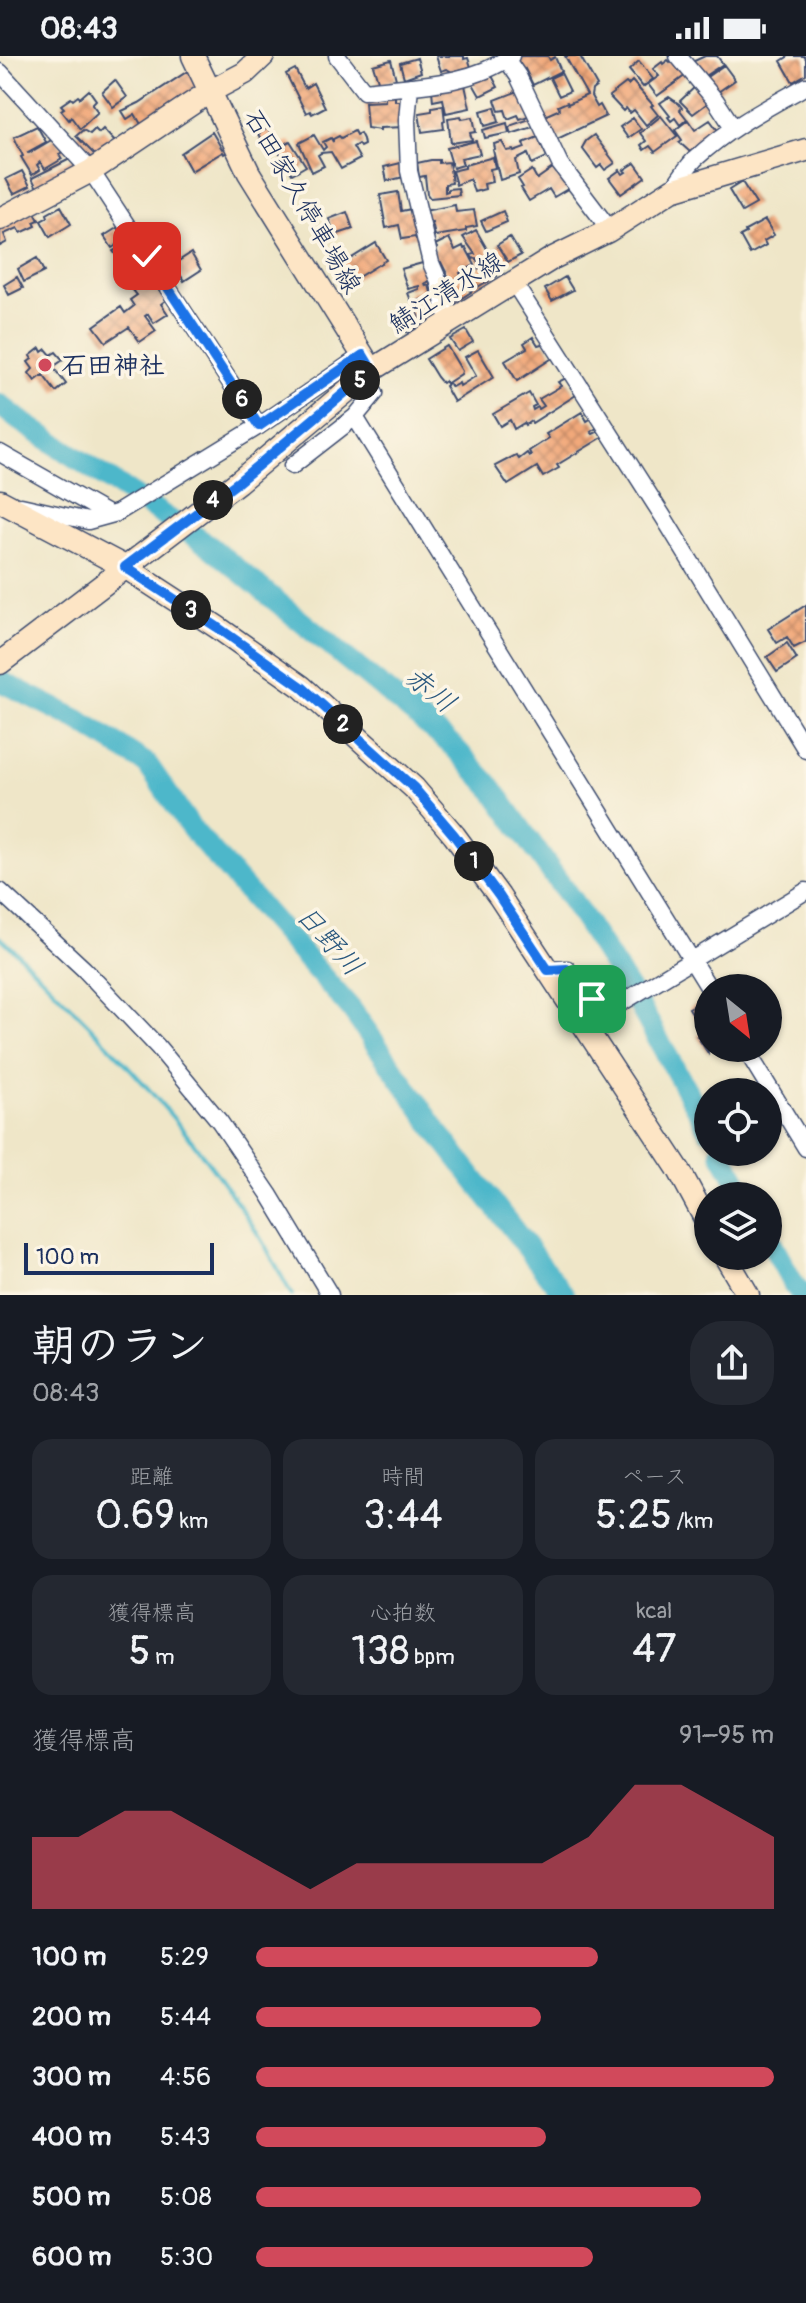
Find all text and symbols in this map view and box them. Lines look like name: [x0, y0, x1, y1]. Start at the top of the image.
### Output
text: 08:43: [40, 10, 118, 47]
street label: 石田家久停車場線: [236, 103, 368, 300]
pin: [113, 222, 181, 290]
icon: check: [125, 234, 169, 278]
street label: 鯖江清水線: [383, 245, 510, 341]
place label: 石田神社: [61, 350, 165, 382]
marker: 石田神社: [36, 356, 54, 374]
pin: 5: [340, 360, 380, 400]
text: 5: [354, 366, 366, 394]
pin: 6: [222, 379, 262, 419]
text: 6: [236, 385, 248, 413]
pin: 4: [193, 480, 233, 520]
text: 4: [207, 486, 219, 514]
pin: 3: [171, 590, 211, 630]
text: 3: [185, 596, 197, 624]
water label: 赤川: [397, 659, 463, 721]
pin: 2: [323, 704, 363, 744]
text: 2: [337, 710, 349, 738]
pin: 1: [454, 841, 494, 881]
text: 1: [470, 847, 478, 875]
water label: 日野川: [288, 898, 370, 984]
pin: [558, 965, 626, 1033]
north arrow: [694, 974, 782, 1062]
map controls: [694, 974, 782, 1270]
icon: arrive: [570, 977, 614, 1021]
button: locate: [694, 1078, 782, 1166]
button: layers: [694, 1182, 782, 1270]
scale bar: [24, 1239, 214, 1275]
text: 100 m: [36, 1243, 99, 1271]
text: 朝のラン: [32, 1319, 208, 1374]
button: share: [690, 1321, 774, 1405]
text: 08:43: [32, 1377, 99, 1409]
text: 距離: [130, 1463, 174, 1491]
text: 時間: [381, 1463, 425, 1491]
text: ペース: [622, 1463, 687, 1491]
text: 0.69: [95, 1491, 175, 1540]
text: 3:44: [363, 1491, 443, 1540]
text: 5:25: [595, 1491, 672, 1540]
text: km: [175, 1507, 208, 1535]
text: /km: [672, 1507, 713, 1535]
text: kcal: [636, 1597, 672, 1625]
text: 獲得標高: [108, 1599, 196, 1627]
text: 心拍数: [370, 1599, 436, 1627]
text: 47: [632, 1625, 677, 1674]
text: 5: [129, 1627, 150, 1676]
text: 138: [351, 1627, 409, 1676]
text: m: [150, 1643, 175, 1671]
text: bpm: [409, 1643, 455, 1671]
text: 91–95 m: [679, 1719, 774, 1751]
text: 獲得標高: [32, 1725, 136, 1757]
text: 100 m: [32, 1941, 106, 1973]
text: 5:29: [160, 1941, 209, 1973]
text: 200 m: [32, 2001, 111, 2033]
text: 5:44: [160, 2001, 211, 2033]
text: 300 m: [32, 2061, 111, 2093]
text: 4:56: [160, 2061, 211, 2093]
text: 400 m: [32, 2121, 111, 2153]
text: 5:43: [160, 2121, 211, 2153]
text: 500 m: [32, 2181, 110, 2213]
text: 5:08: [160, 2181, 212, 2213]
text: 600 m: [32, 2241, 111, 2273]
text: 5:30: [160, 2241, 213, 2273]

